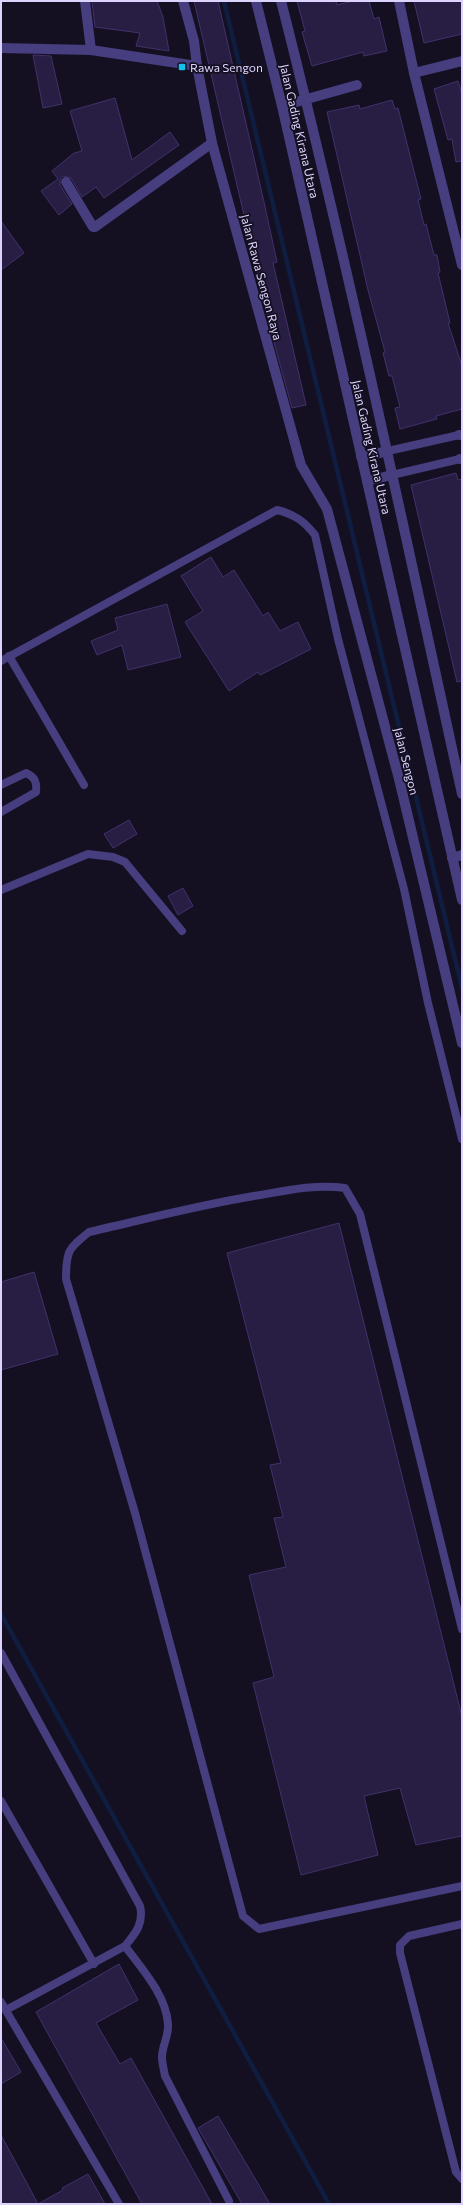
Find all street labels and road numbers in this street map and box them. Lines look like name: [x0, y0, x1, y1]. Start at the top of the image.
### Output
street label: Jalan Gading Kirana Utara: [277, 62, 322, 200]
street label: Jalan Rawa Sengon Raya: [237, 212, 286, 342]
street label: Jalan Gading Kirana Utara: [349, 378, 394, 516]
street label: Jalan Sengon: [391, 726, 422, 796]

